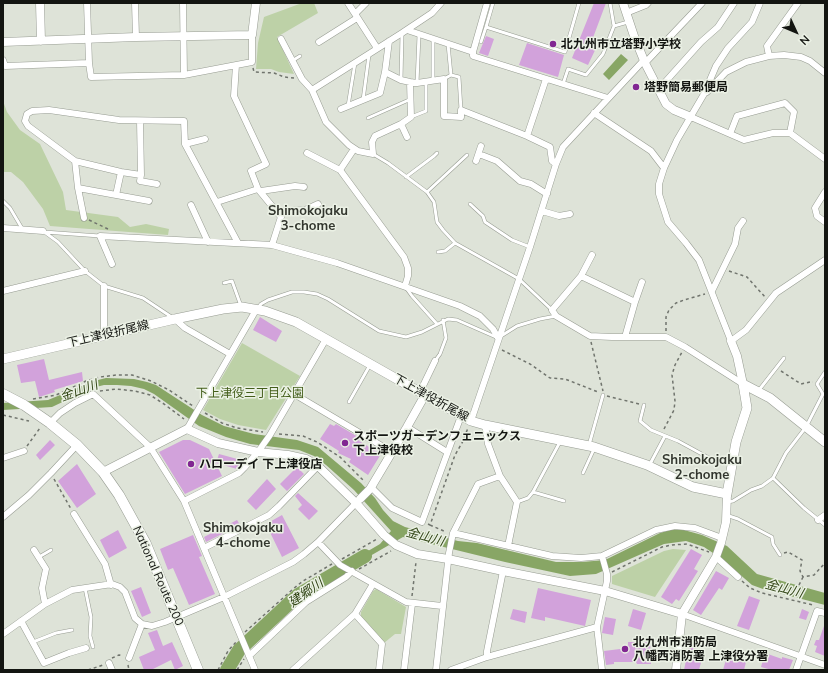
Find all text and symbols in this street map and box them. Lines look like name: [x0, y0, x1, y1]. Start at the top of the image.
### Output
north arrow: [776, 12, 816, 52]
text: N: [797, 32, 813, 48]
place label: 北九州市立塔野小学校: [561, 37, 681, 51]
marker: 北九州市立塔野小学校: [548, 39, 558, 49]
place label: 塔野簡易郵便局: [644, 80, 728, 94]
marker: 塔野簡易郵便局: [631, 82, 641, 92]
district label: Shimokojaku 3-chome: [268, 203, 348, 234]
street label: 下上津役折尾線: [65, 318, 151, 350]
street label: 下上津役折尾線: [391, 371, 471, 425]
water label: 金山川: [58, 377, 100, 405]
park label: 下上津役三丁目公園: [196, 386, 304, 400]
place label: スポーツガーデンフェニックス 下上津役校: [353, 429, 521, 457]
marker: スポーツガーデンフェニックス 下上津役校: [340, 438, 350, 448]
district label: Shimokojaku 2-chome: [662, 452, 742, 483]
place label: ハローデイ 下上津役店: [199, 457, 322, 471]
marker: ハローデイ 下上津役店: [186, 459, 196, 469]
district label: Shimokojaku 4-chome: [203, 520, 283, 551]
street label: National Route 200: [130, 524, 186, 628]
water label: 金山川: [404, 524, 446, 550]
water label: 建郷川: [286, 575, 326, 611]
water label: 金山川: [763, 576, 805, 602]
place label: 北九州市消防局 八幡西消防署 上津役分署: [633, 635, 768, 663]
marker: 北九州市消防局 八幡西消防署 上津役分署: [620, 644, 630, 654]

